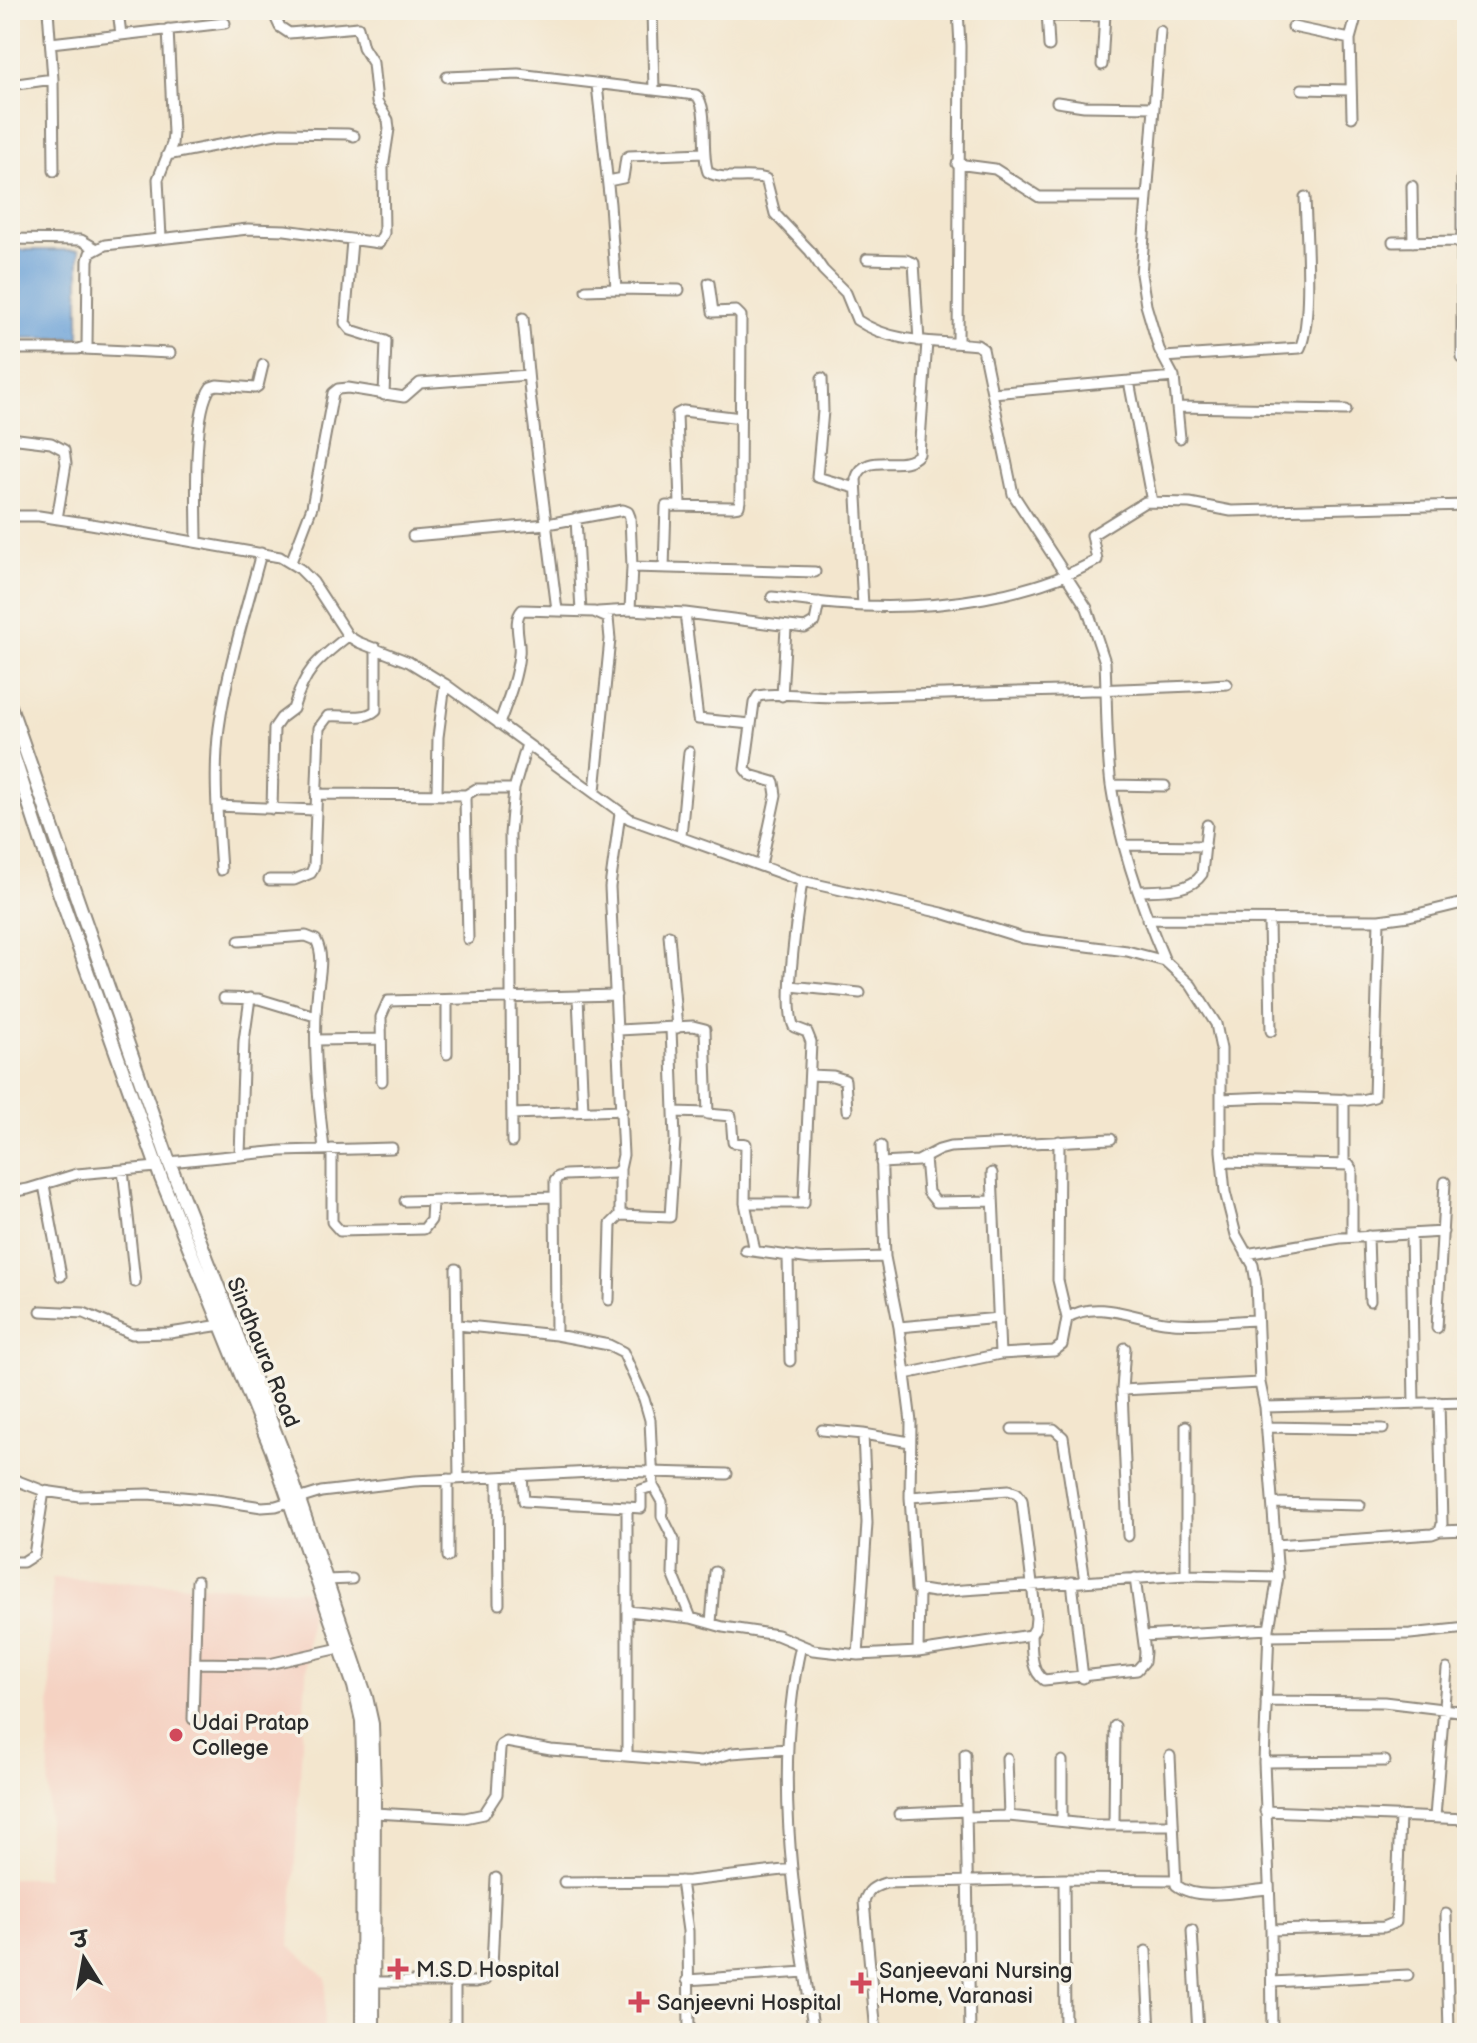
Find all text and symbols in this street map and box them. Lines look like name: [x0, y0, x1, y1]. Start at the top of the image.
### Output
street label: Sindhaura Road: [220, 1274, 305, 1432]
place label: Udai Pratap College: [192, 1710, 309, 1762]
marker: Udai Pratap College: [167, 1726, 185, 1744]
north arrow: [44, 1919, 124, 1999]
text: उ: [69, 1926, 93, 1956]
place label: M.S.D Hospital: [416, 1957, 559, 1984]
marker: M.S.D Hospital: [387, 1958, 409, 1980]
place label: Sanjeevani Nursing Home, Varanasi: [879, 1958, 1073, 2010]
marker: Sanjeevani Nursing Home, Varanasi: [850, 1972, 872, 1994]
place label: Sanjeevni Hospital: [657, 1990, 841, 2017]
marker: Sanjeevni Hospital: [628, 1991, 650, 2013]

